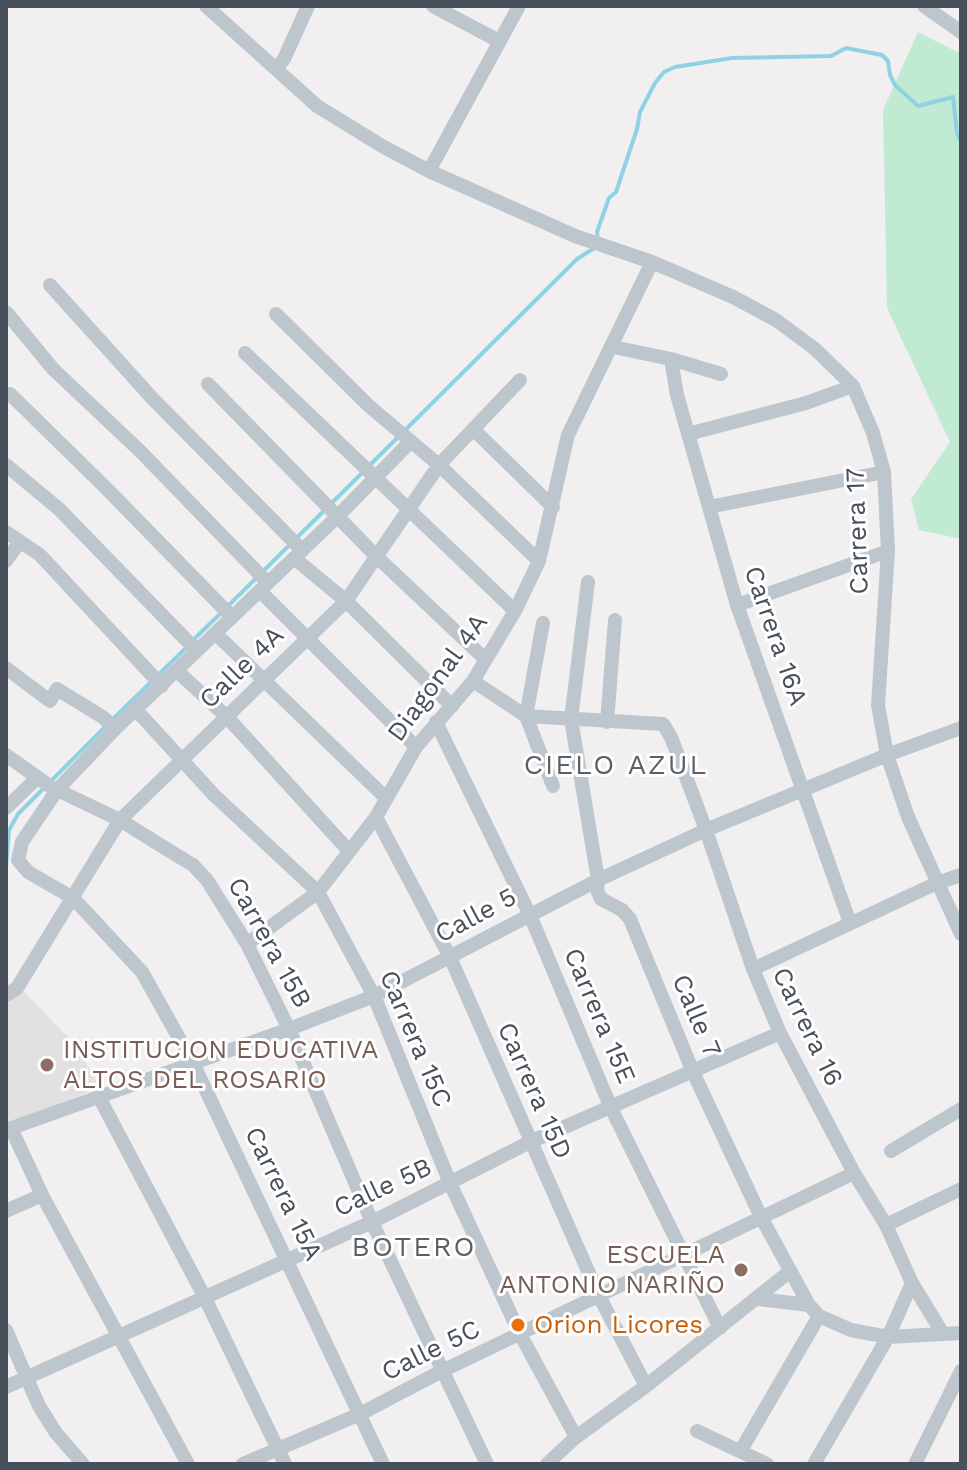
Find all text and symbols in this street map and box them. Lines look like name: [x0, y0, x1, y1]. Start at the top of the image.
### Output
street label: Carrera 17: [840, 467, 876, 595]
street label: Carrera 16A: [737, 562, 813, 710]
street label: Diagonal 4A: [381, 608, 495, 748]
street label: Calle 4A: [193, 620, 291, 716]
district label: CIELO AZUL: [524, 749, 708, 783]
street label: Carrera 15B: [220, 872, 318, 1014]
street label: Calle 5: [430, 882, 522, 950]
street label: Carrera 15E: [556, 944, 642, 1088]
street label: Carrera 16: [765, 963, 849, 1091]
street label: Carrera 15C: [372, 966, 458, 1112]
street label: Calle 7: [665, 970, 727, 1062]
street label: Carrera 15D: [490, 1018, 578, 1164]
place label: INSTITUCION EDUCATIVA ALTOS DEL ROSARIO: [63, 1034, 378, 1096]
marker: INSTITUCION EDUCATIVA ALTOS DEL ROSARIO: [38, 1056, 56, 1074]
street label: Carrera 15A: [237, 1122, 329, 1266]
street label: Calle 5B: [329, 1152, 437, 1224]
district label: BOTERO: [352, 1231, 476, 1265]
place label: ESCUELA ANTONIO NARIÑO: [499, 1239, 725, 1300]
marker: ESCUELA ANTONIO NARIÑO: [732, 1261, 750, 1279]
place label: Orion Licores: [534, 1309, 703, 1341]
street label: Calle 5C: [377, 1314, 485, 1388]
marker: Orion Licores: [509, 1316, 527, 1334]

